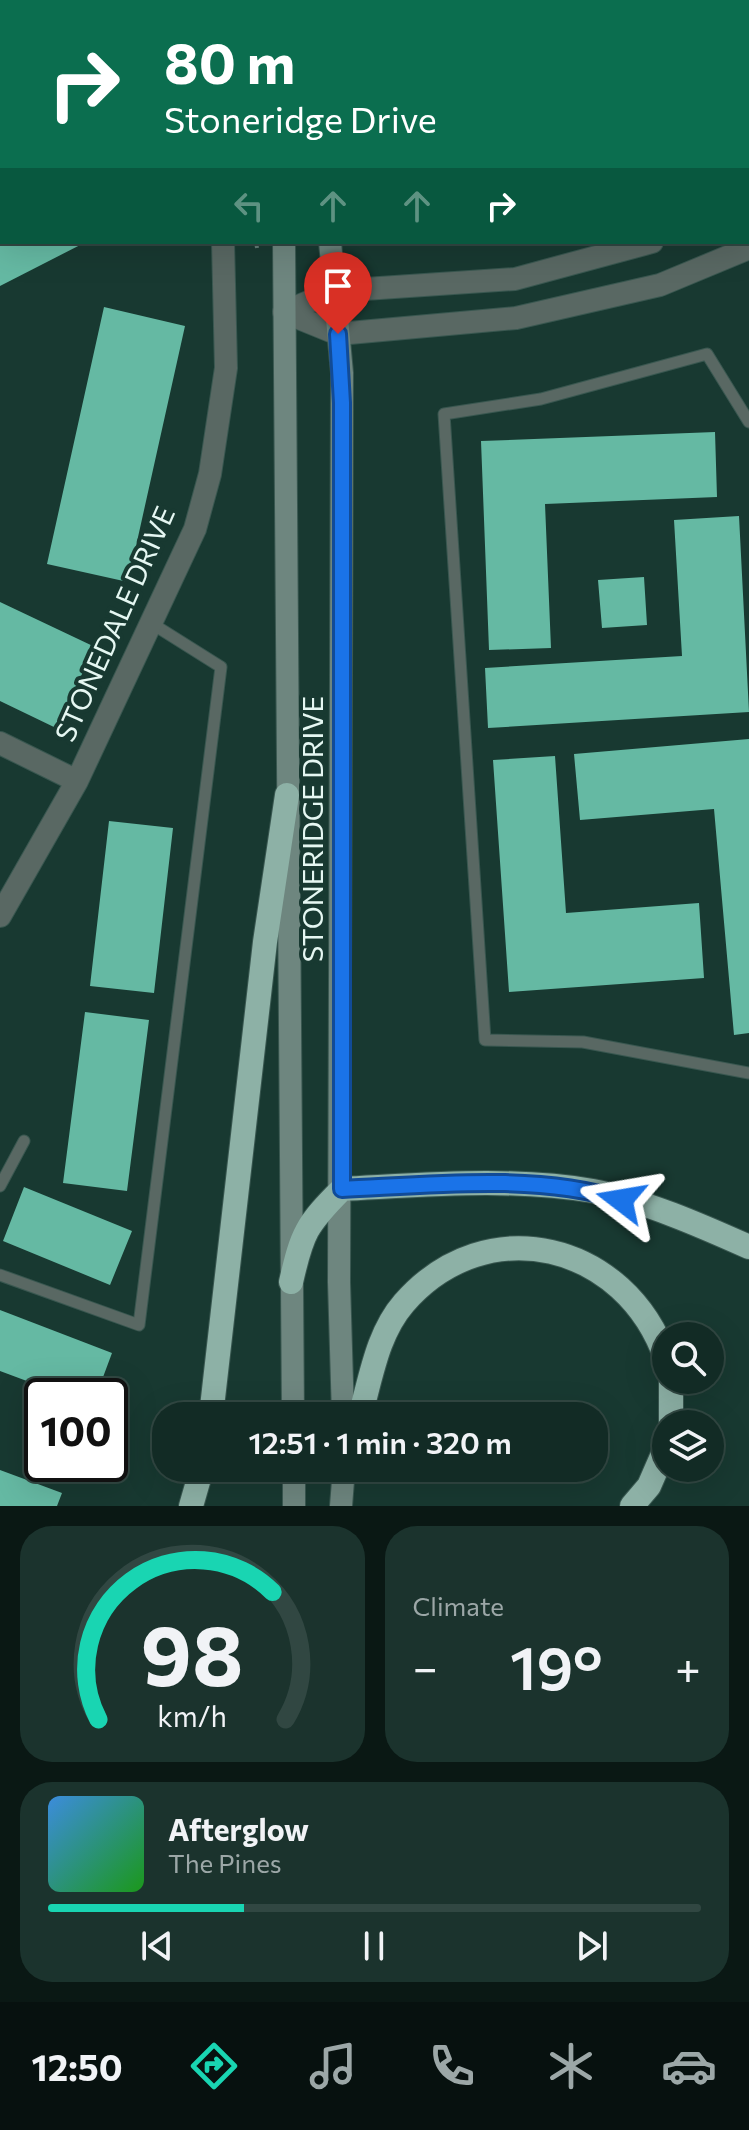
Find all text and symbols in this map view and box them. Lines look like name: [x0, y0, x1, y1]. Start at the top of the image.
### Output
text: 80 m: [164, 27, 295, 96]
icon: right: [32, 32, 136, 136]
text: Stoneridge Drive: [164, 96, 437, 140]
icon: left: [227, 184, 271, 228]
icon: ahead: [311, 184, 355, 228]
icon: ahead: [395, 184, 439, 228]
icon: right: [479, 184, 523, 228]
pin: [304, 252, 372, 334]
icon: arrive: [316, 264, 360, 308]
street label: STONEDALE DRIVE: [47, 501, 181, 746]
street label: STONERIDGE DRIVE: [295, 696, 329, 962]
position arrow: [579, 1158, 663, 1242]
map controls: [652, 1322, 724, 1482]
button: search: [652, 1322, 724, 1394]
speed limit sign: 100: [24, 1378, 128, 1482]
button: layers: [652, 1410, 724, 1482]
text: 12:51 · 1 min · 320 m: [248, 1423, 512, 1460]
text: Climate: [413, 1590, 504, 1621]
text: 98: [141, 1601, 244, 1703]
text: 19°: [510, 1629, 603, 1702]
text: −: [413, 1639, 438, 1693]
text: +: [675, 1639, 701, 1693]
text: km/h: [157, 1698, 227, 1733]
text: Afterglow: [168, 1810, 309, 1847]
text: The Pines: [168, 1847, 282, 1878]
icon: previous: [135, 1924, 179, 1968]
icon: pause: [352, 1924, 396, 1968]
icon: next: [570, 1924, 614, 1968]
icon: directions: [186, 2038, 242, 2094]
icon: music: [305, 2038, 361, 2094]
icon: phone: [424, 2038, 480, 2094]
icon: climate: [543, 2038, 599, 2094]
icon: car: [661, 2038, 717, 2094]
text: 12:50: [31, 2044, 123, 2088]

